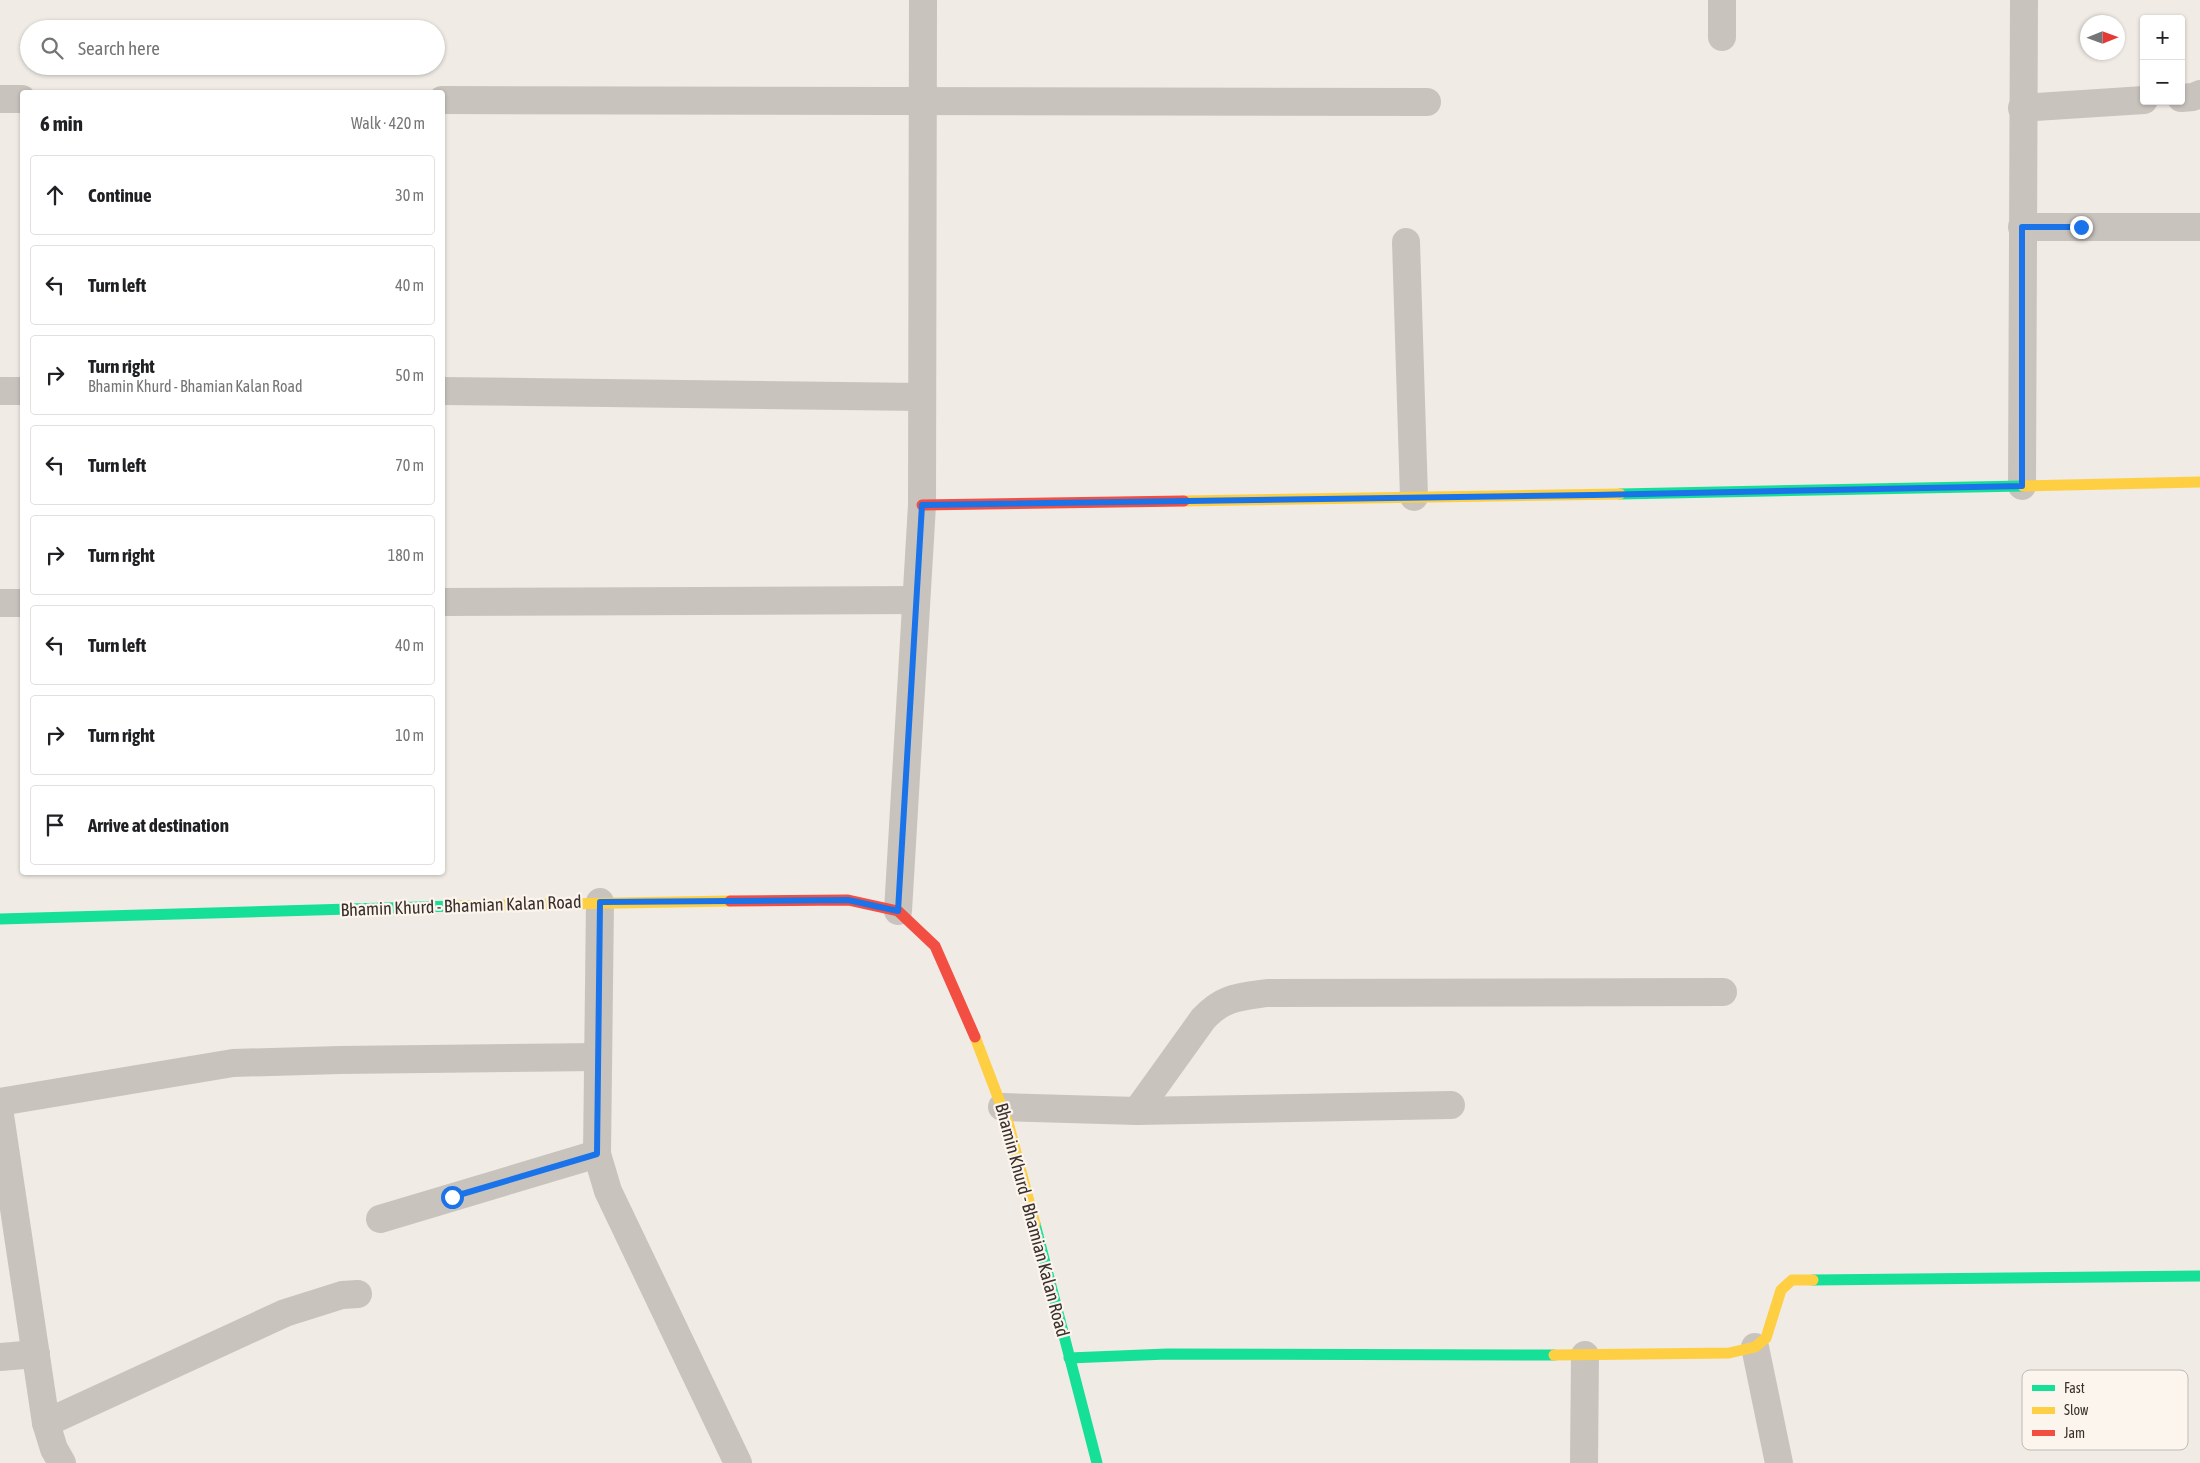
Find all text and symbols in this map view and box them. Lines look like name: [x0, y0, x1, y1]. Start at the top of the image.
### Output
north arrow: [2080, 15, 2125, 60]
map controls: [2140, 15, 2185, 105]
button: +: [2140, 15, 2185, 60]
search box: [20, 20, 445, 75]
icon: search: [38, 34, 66, 62]
text: Search here: [78, 37, 160, 59]
button: −: [2140, 60, 2185, 105]
text: 6 min: [40, 111, 83, 135]
text: Walk · 420 m: [351, 114, 425, 132]
icon: ahead: [41, 181, 69, 209]
text: Continue: [88, 184, 152, 206]
text: 30 m: [395, 186, 424, 204]
route end: [2070, 216, 2093, 239]
icon: left: [41, 271, 69, 299]
text: Turn left: [88, 274, 146, 296]
text: 40 m: [395, 276, 424, 294]
text: Turn right: [88, 355, 155, 377]
icon: right: [41, 361, 69, 389]
text: 50 m: [395, 366, 424, 384]
text: Bhamin Khurd - Bhamian Kalan Road: [88, 377, 302, 395]
icon: left: [41, 451, 69, 479]
text: Turn left: [88, 454, 146, 476]
text: 70 m: [395, 456, 424, 474]
icon: right: [41, 541, 69, 569]
text: Turn right: [88, 544, 155, 566]
text: 180 m: [388, 546, 424, 564]
icon: left: [41, 631, 69, 659]
text: Turn left: [88, 634, 146, 656]
text: 40 m: [395, 636, 424, 654]
icon: right: [41, 721, 69, 749]
text: Turn right: [88, 724, 155, 746]
text: 10 m: [395, 726, 424, 744]
icon: arrive: [41, 811, 69, 839]
text: Arrive at destination: [88, 814, 229, 836]
street label: Bhamin Khurd - Bhamian Kalan Road: [340, 891, 582, 920]
street label: Bhamin Khurd - Bhamian Kalan Road: [991, 1101, 1074, 1339]
route start: [441, 1186, 464, 1209]
legend: [2022, 1370, 2188, 1450]
text: Fast: [2064, 1380, 2085, 1396]
text: Slow: [2064, 1402, 2089, 1418]
text: Jam: [2064, 1425, 2085, 1441]

